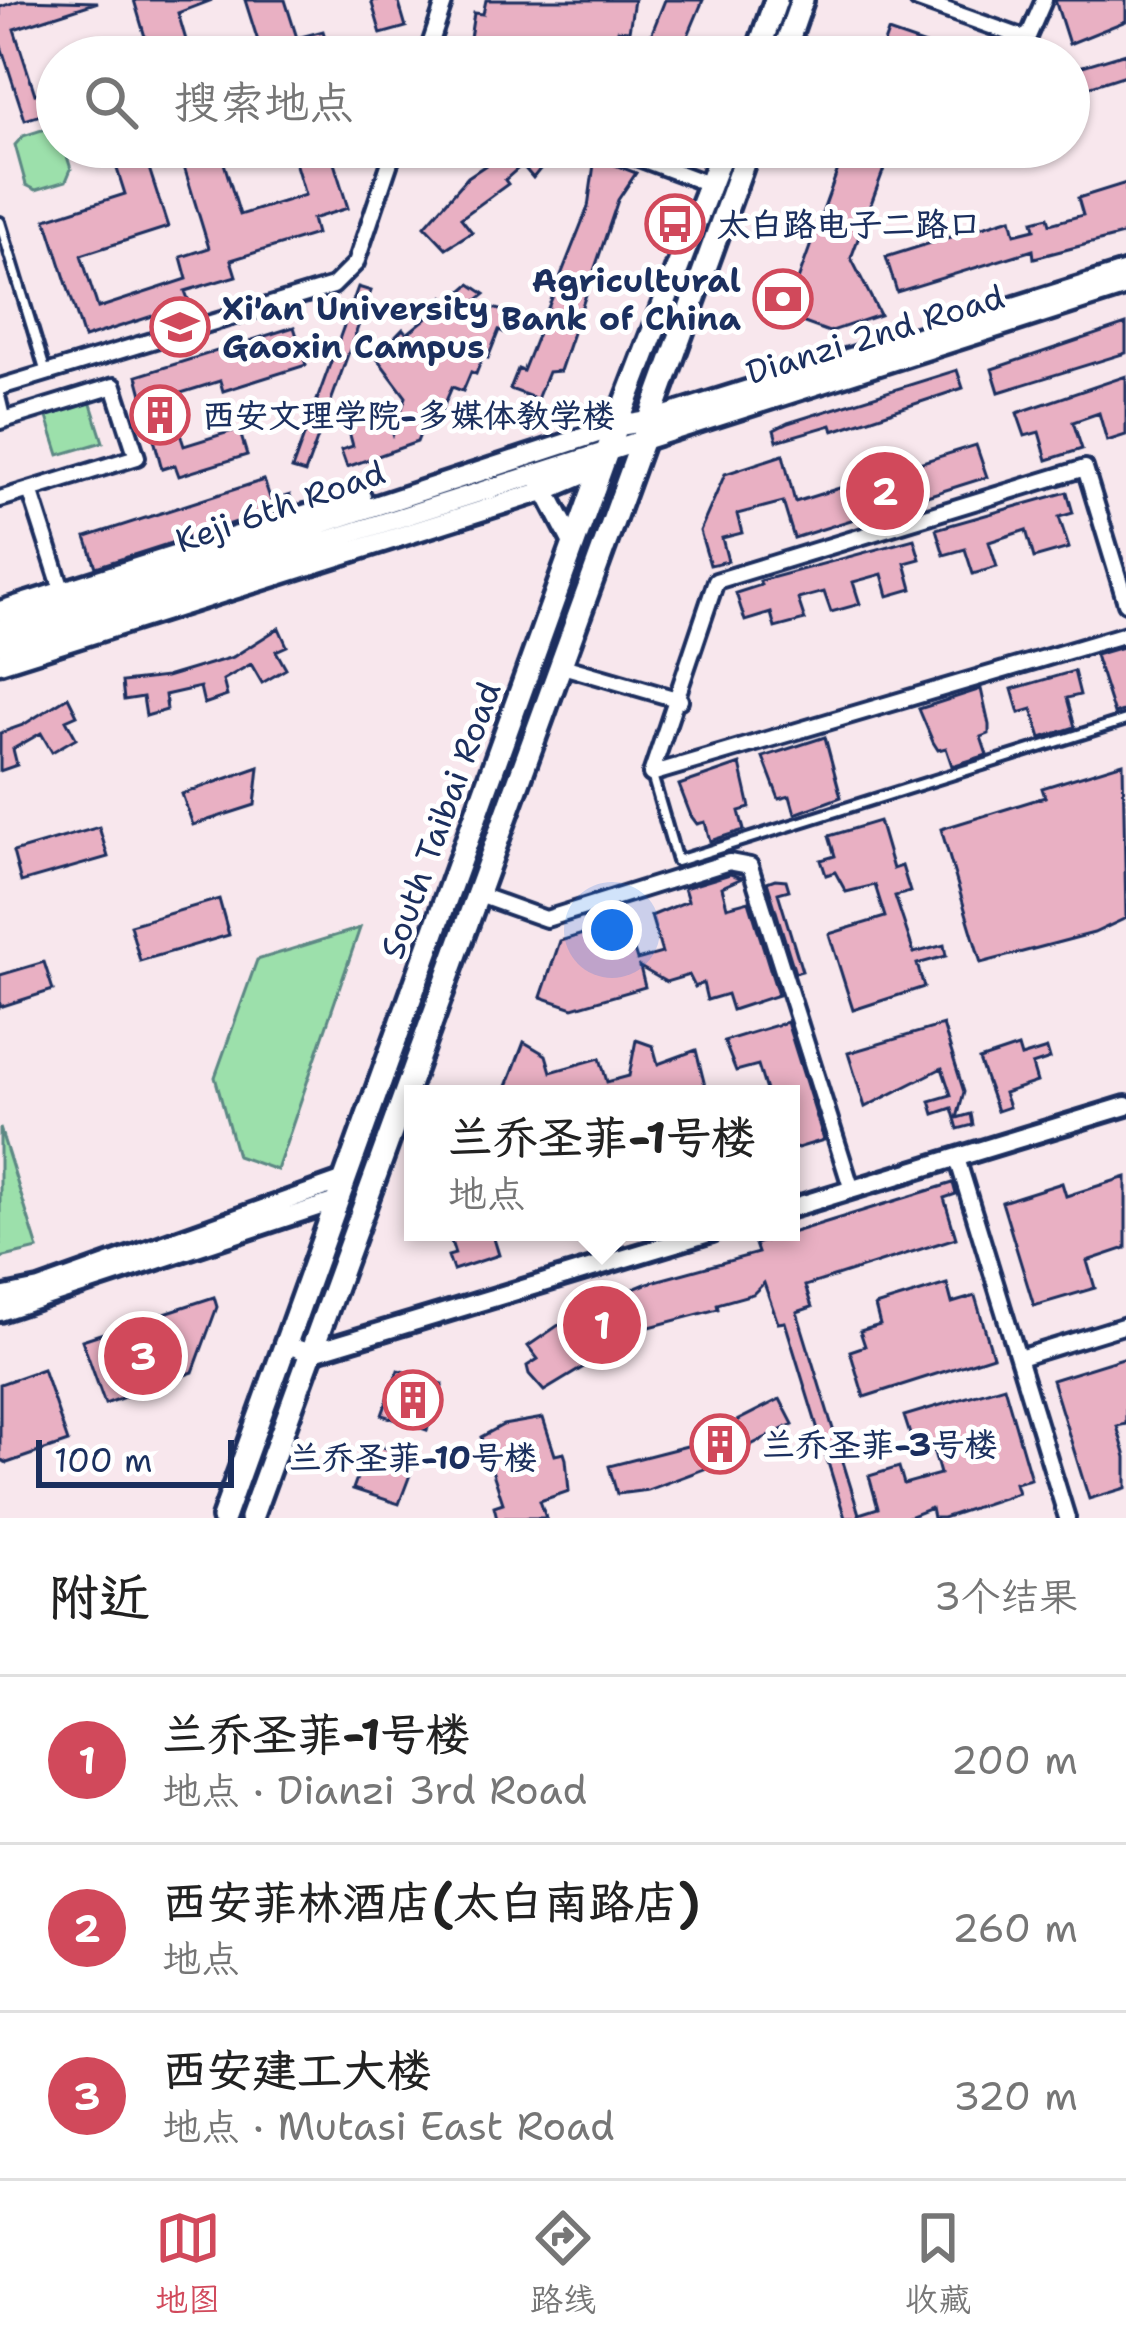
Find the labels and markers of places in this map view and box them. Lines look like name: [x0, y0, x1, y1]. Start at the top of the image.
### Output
bus stop icon: 太白路电子二路口: [644, 193, 706, 255]
place label: 太白路电子二路口: [717, 202, 981, 247]
place label: Agricultural Bank of China: [501, 258, 741, 341]
bank icon: Agricultural Bank of China: [752, 268, 814, 330]
place label: Xi'an University Gaoxin Campus: [222, 286, 489, 369]
school or university icon: Xi'an University Gaoxin Campus: [149, 296, 211, 358]
building icon: 西安文理学院-多媒体教学楼: [129, 384, 191, 446]
place label: 西安文理学院-多媒体教学楼: [202, 393, 615, 438]
pin: 2: [846, 446, 924, 536]
pin: 1: [563, 1280, 641, 1370]
pin: 3: [104, 1311, 182, 1401]
building icon: 兰乔圣菲-10号楼: [382, 1369, 444, 1431]
building icon: 兰乔圣菲-3号楼: [689, 1413, 751, 1475]
place label: 兰乔圣菲-3号楼: [762, 1422, 997, 1467]
place label: 兰乔圣菲-10号楼: [289, 1435, 537, 1480]

